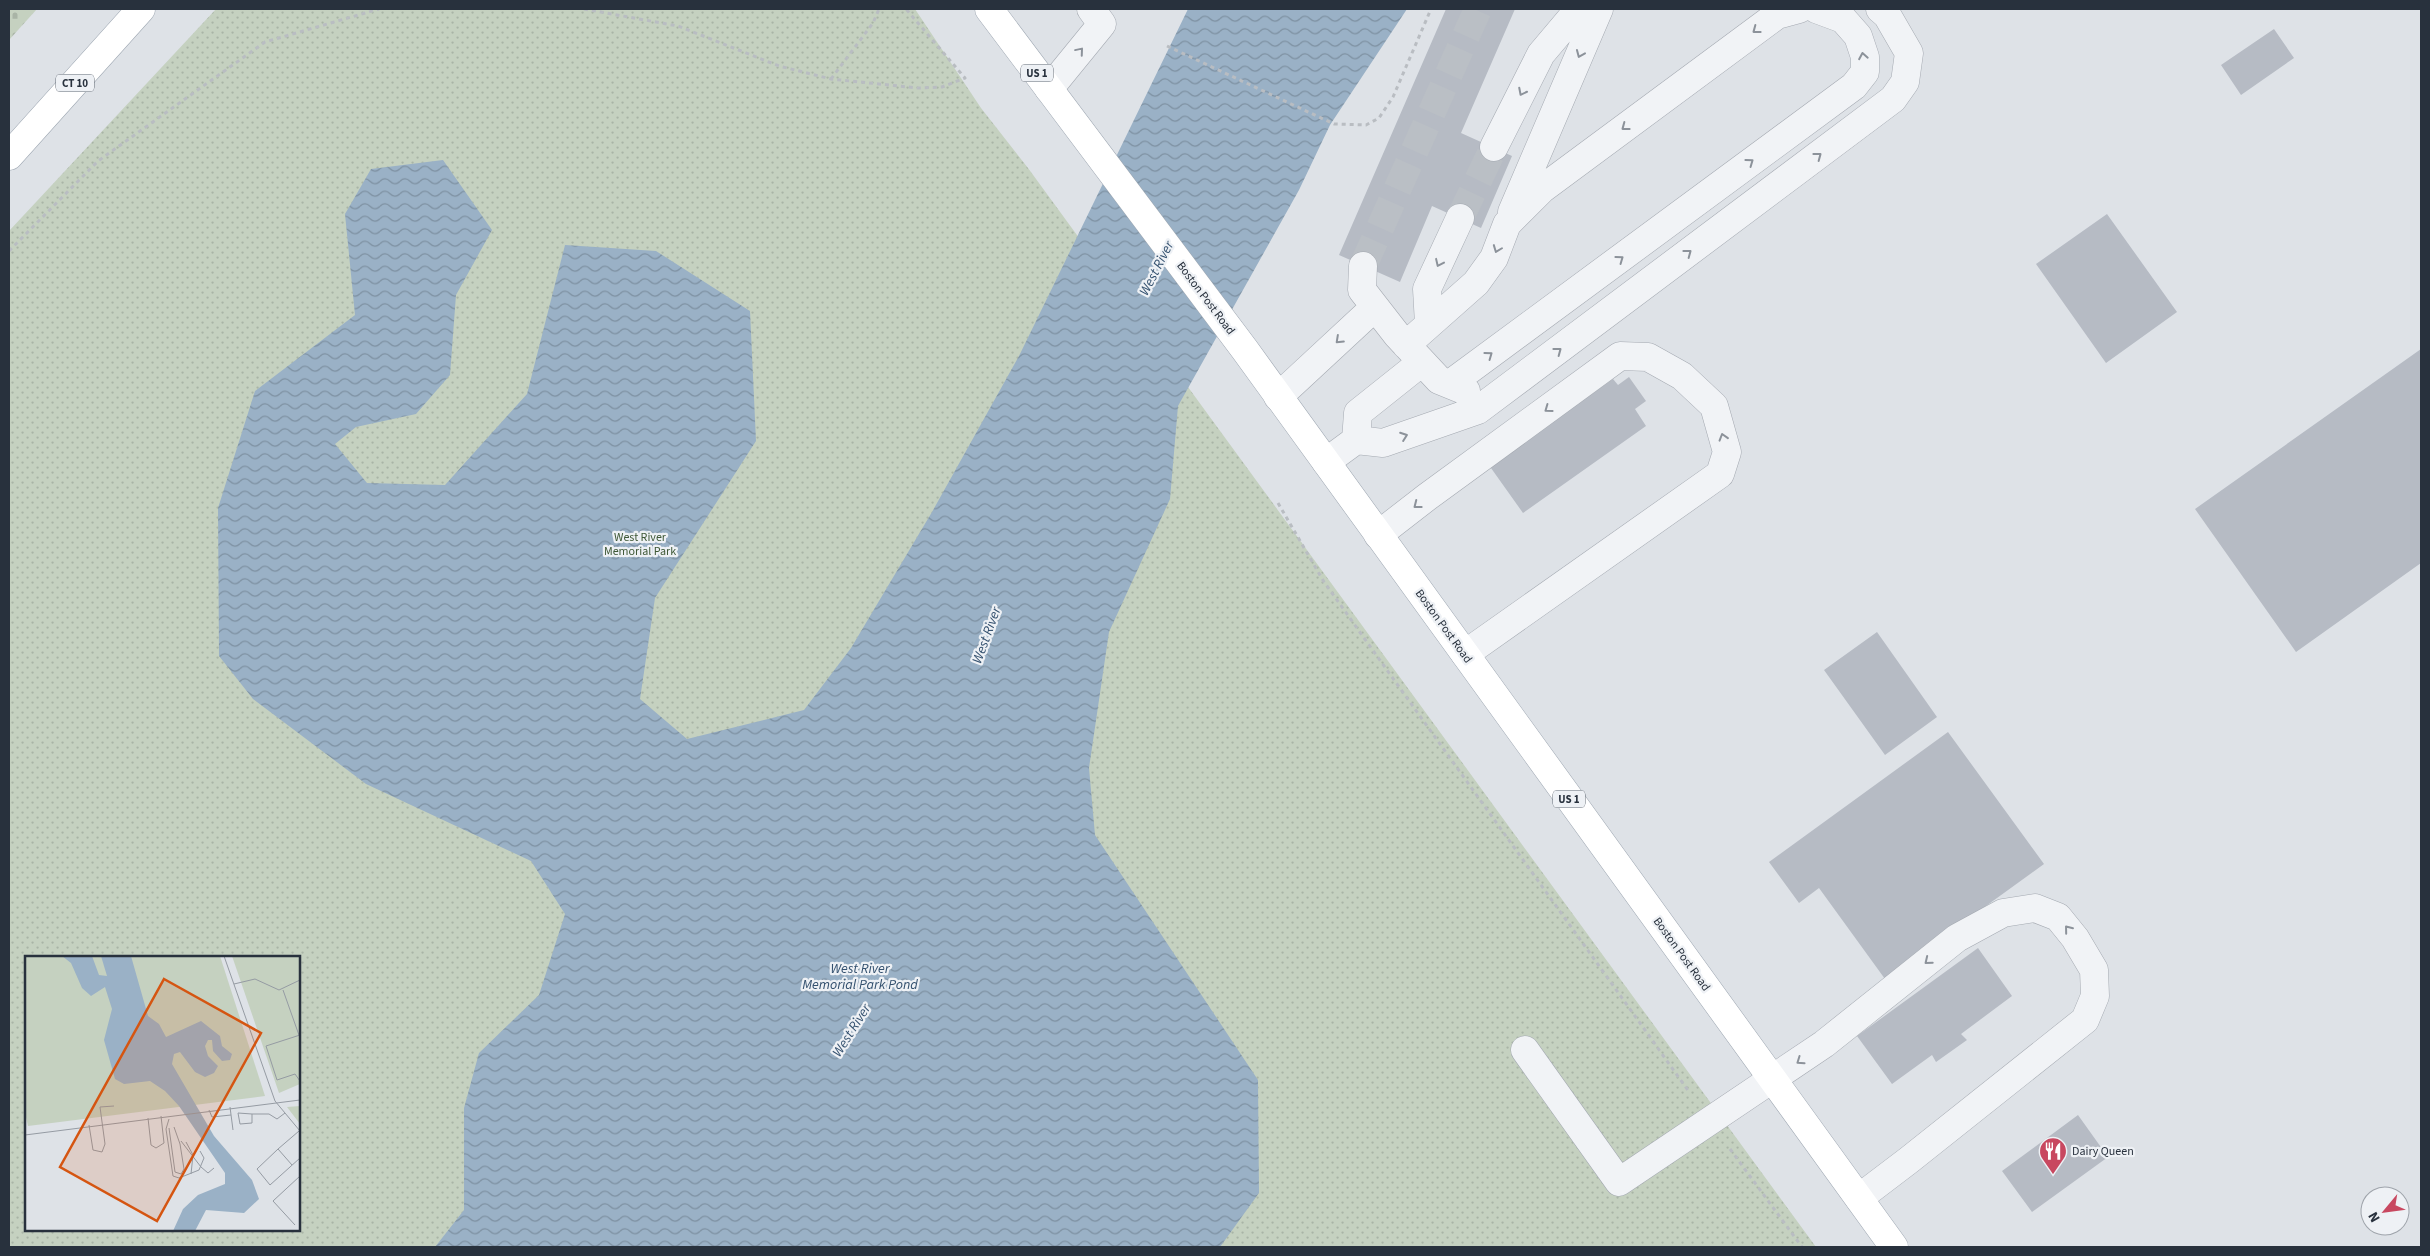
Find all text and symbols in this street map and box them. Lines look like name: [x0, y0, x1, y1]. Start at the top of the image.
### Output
one-way arrow: [1753, 25, 1762, 33]
one-way arrow: [1074, 48, 1083, 57]
one-way arrow: [1576, 49, 1586, 57]
one-way arrow: [1859, 51, 1869, 60]
road number: US 1: [1021, 64, 1053, 82]
road number: CT 10: [56, 75, 94, 92]
one-way arrow: [1518, 87, 1528, 96]
one-way arrow: [1622, 122, 1631, 130]
one-way arrow: [1812, 153, 1821, 161]
one-way arrow: [1745, 159, 1754, 168]
water label: West River: [1135, 237, 1180, 299]
one-way arrow: [1493, 244, 1503, 253]
one-way arrow: [1682, 251, 1691, 259]
one-way arrow: [1614, 256, 1623, 264]
street label: Boston Post Road: [1172, 258, 1239, 338]
one-way arrow: [1435, 258, 1446, 267]
one-way arrow: [1336, 334, 1345, 343]
one-way arrow: [1552, 348, 1562, 357]
one-way arrow: [1483, 352, 1493, 361]
one-way arrow: [1545, 403, 1554, 411]
one-way arrow: [1399, 432, 1408, 442]
one-way arrow: [1718, 433, 1728, 441]
one-way arrow: [1414, 499, 1423, 507]
park label: West River Memorial Park: [604, 529, 676, 560]
street label: Boston Post Road: [1411, 586, 1476, 667]
water label: West River: [967, 603, 1007, 666]
road number: US 1: [1553, 791, 1585, 808]
street label: Boston Post Road: [1649, 914, 1714, 995]
one-way arrow: [2065, 926, 2073, 935]
inset map: [25, 956, 300, 1231]
one-way arrow: [1925, 956, 1934, 964]
water label: West River Memorial Park Pond: [802, 959, 918, 995]
water label: West River: [828, 999, 877, 1061]
one-way arrow: [1796, 1055, 1806, 1064]
restaurant icon: Dairy Queen: [2038, 1136, 2068, 1175]
place label: Dairy Queen: [2072, 1143, 2134, 1160]
north arrow: [2360, 1186, 2410, 1236]
text: N: [2364, 1208, 2386, 1226]

